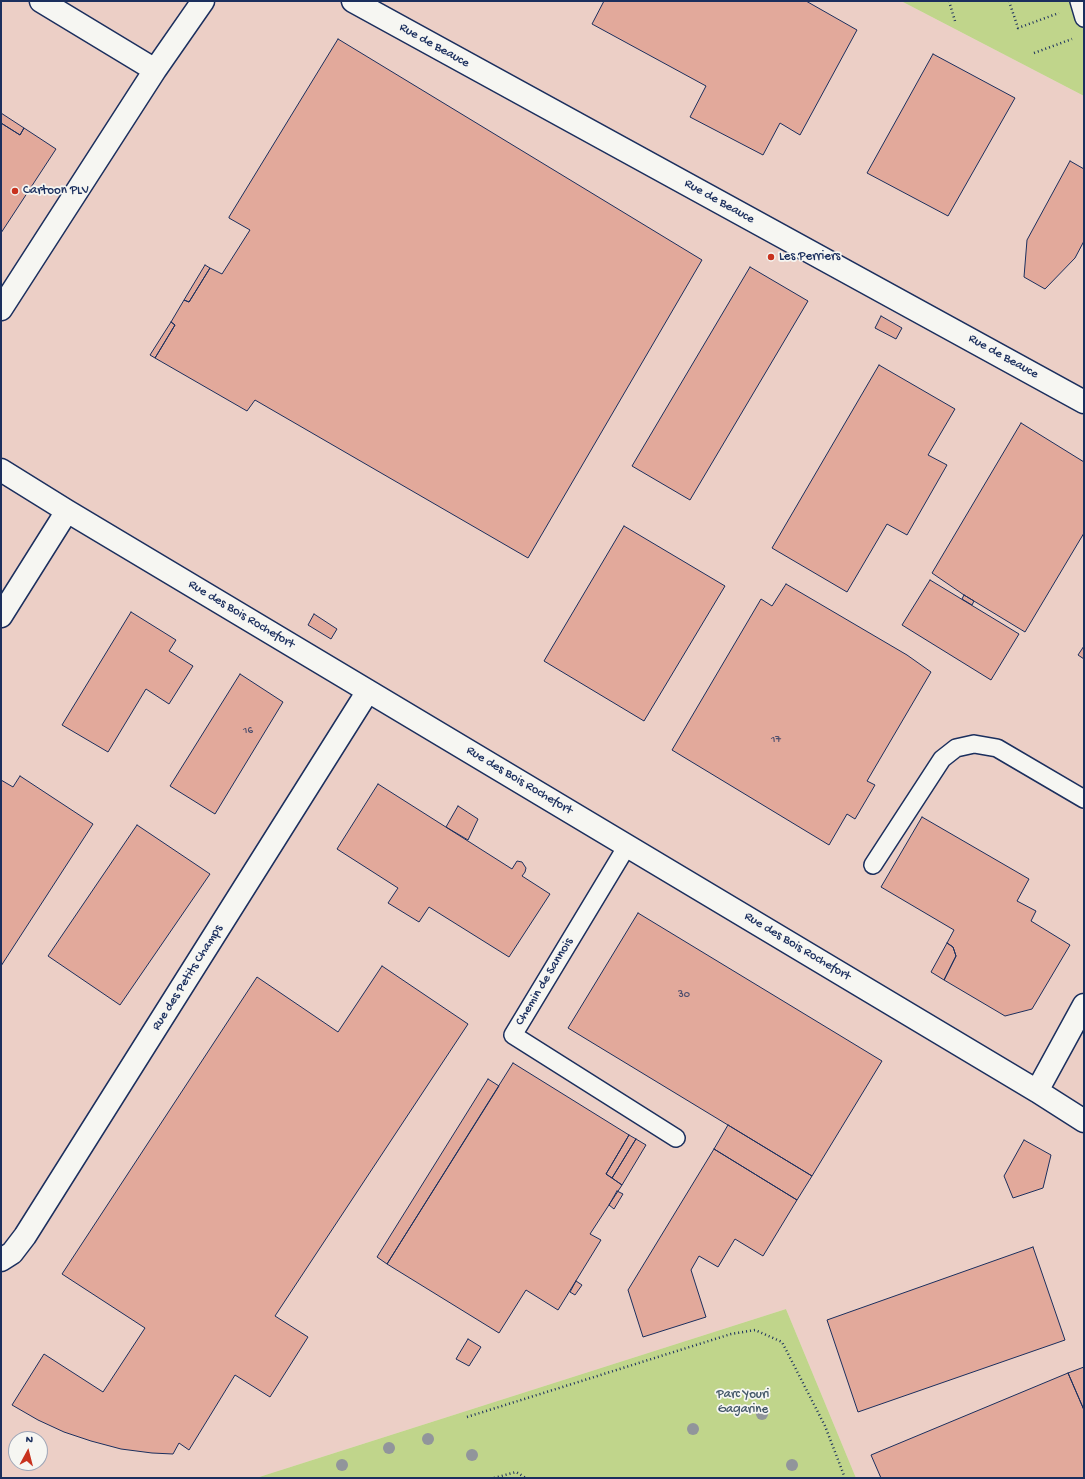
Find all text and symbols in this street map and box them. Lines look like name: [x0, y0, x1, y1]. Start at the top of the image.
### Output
street label: Rue de Beauce: [396, 20, 472, 72]
street label: Rue de Beauce: [681, 176, 757, 228]
place label: Cartoon PLV: [23, 183, 89, 199]
marker: Cartoon PLV: [10, 186, 20, 196]
place label: Les Perriers: [779, 249, 840, 265]
marker: Les Perriers: [766, 252, 776, 262]
street label: Rue de Beauce: [965, 331, 1041, 383]
street label: Rue des Bois Rochefort: [185, 577, 297, 653]
house number: 16: [243, 724, 253, 738]
house number: 17: [771, 733, 781, 747]
street label: Rue des Bois Rochefort: [463, 743, 575, 819]
street label: Rue des Bois Rochefort: [741, 909, 853, 985]
street label: Rue des Petits Champs: [149, 922, 227, 1034]
street label: Chemin de Sannois: [513, 935, 577, 1029]
house number: 30: [678, 988, 690, 1002]
park label: Parc Youri Gagarine: [717, 1387, 769, 1418]
north arrow: [8, 1431, 48, 1471]
text: N: [25, 1434, 34, 1446]

